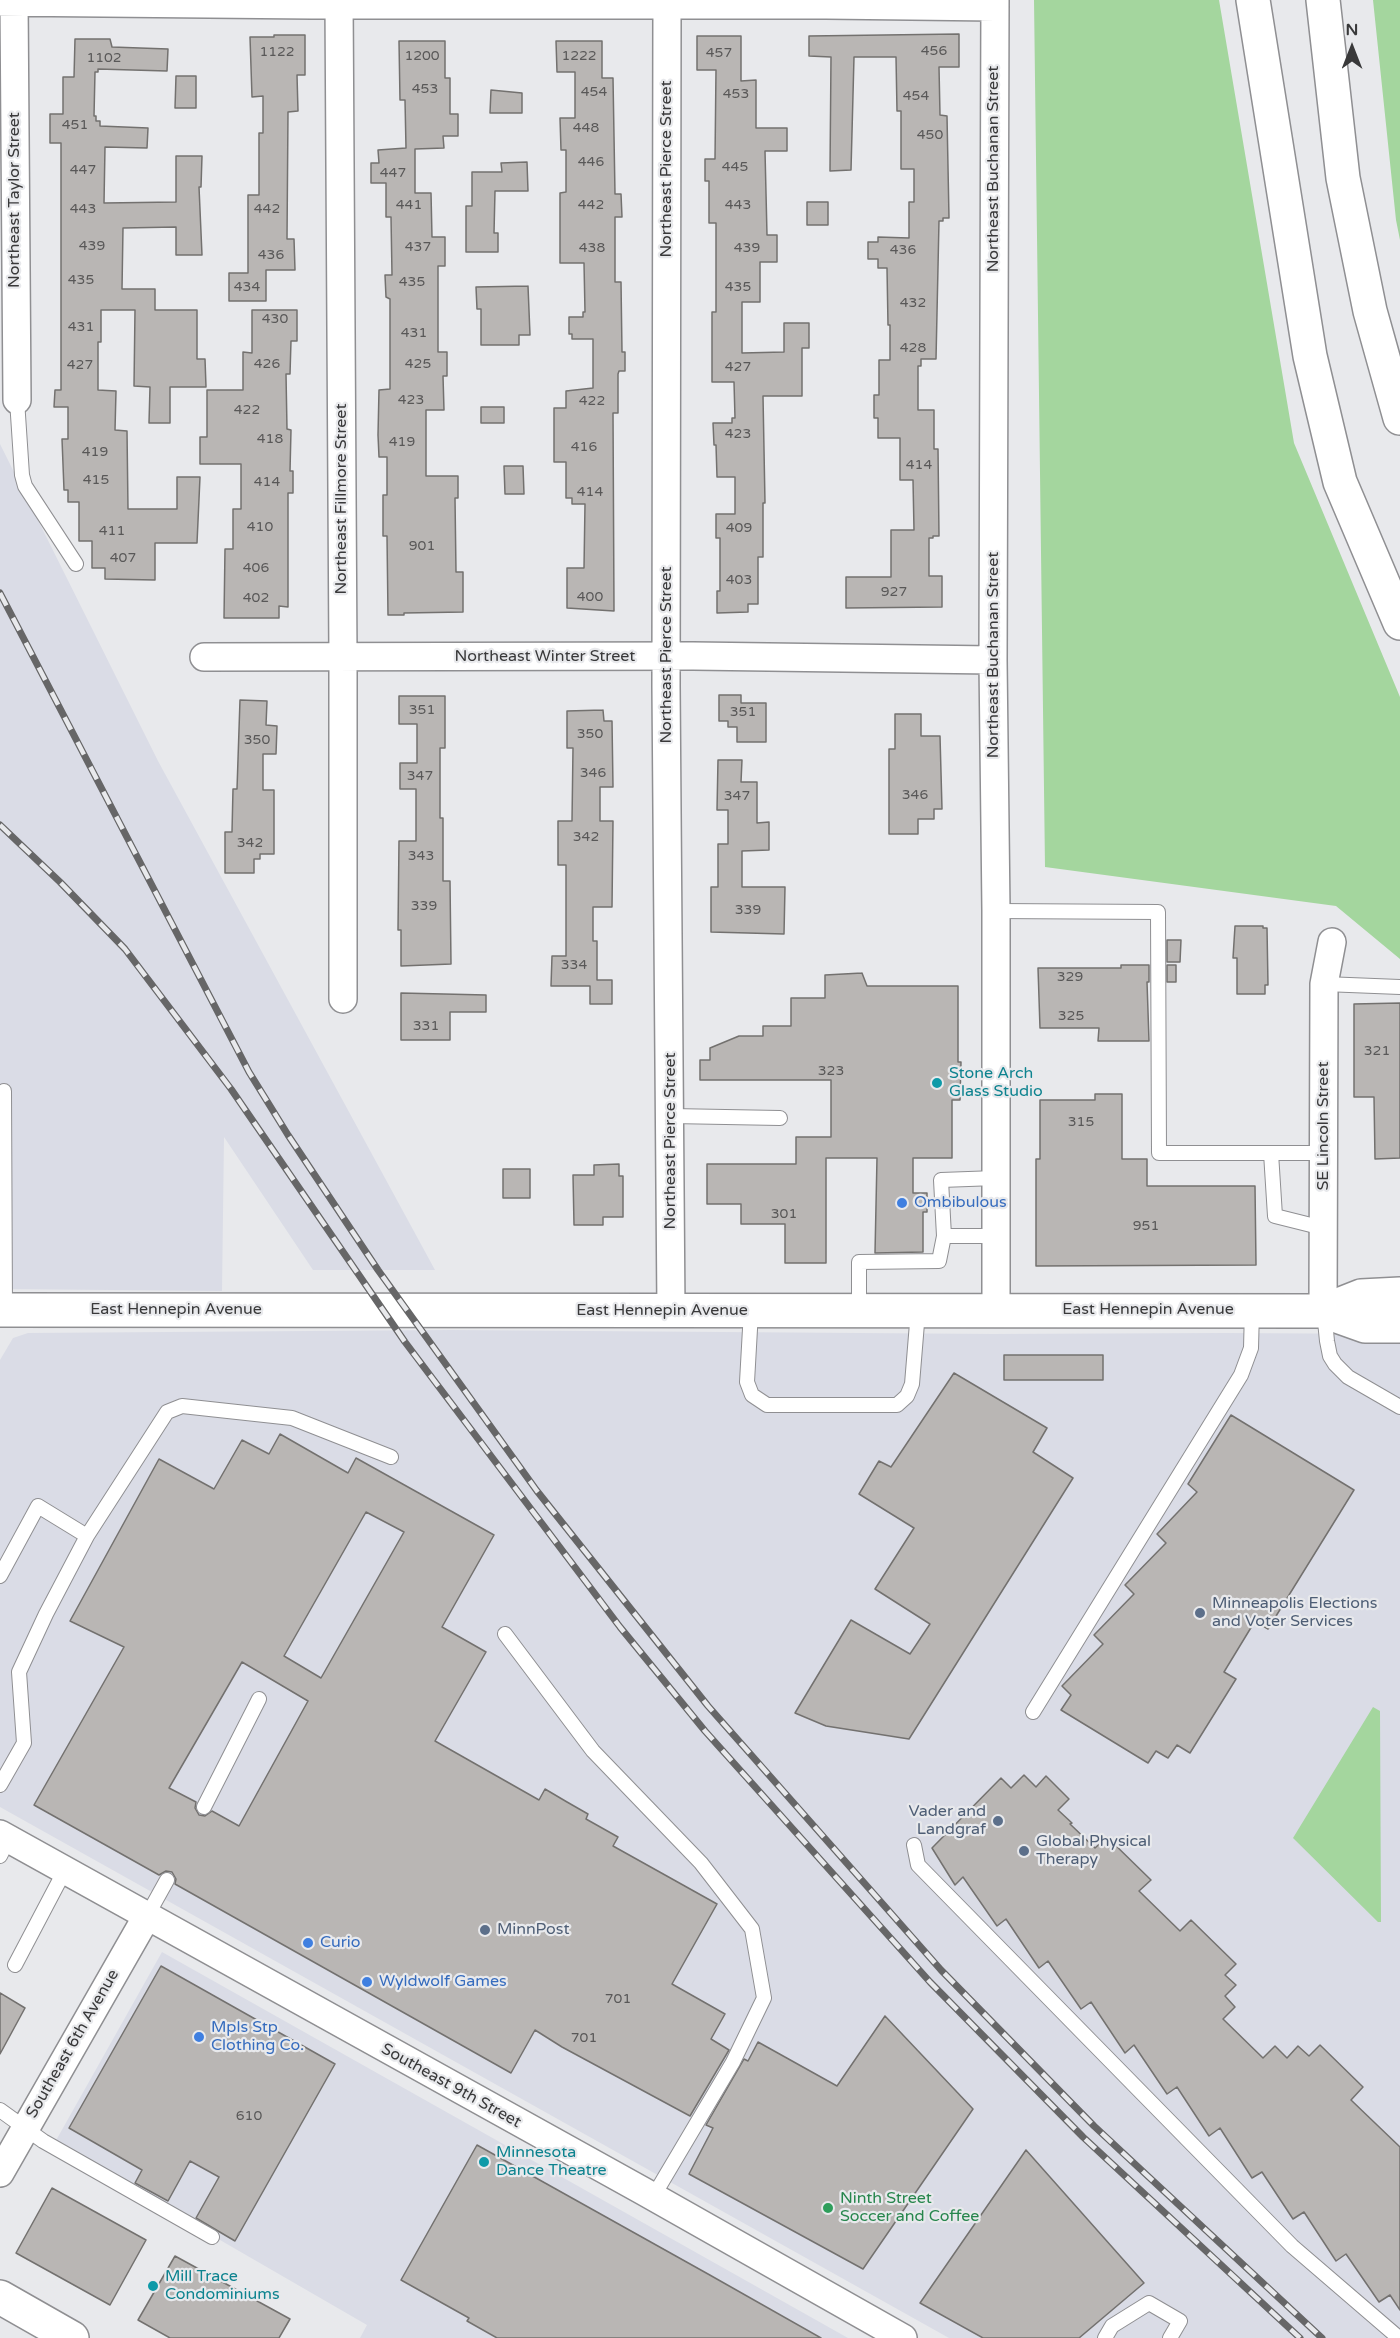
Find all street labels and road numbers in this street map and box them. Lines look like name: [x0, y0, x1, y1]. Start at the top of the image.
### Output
street label: Northeast Buchanan Street: [984, 66, 1004, 272]
street label: Northeast Pierce Street: [657, 80, 677, 258]
street label: Northeast Taylor Street: [5, 112, 25, 288]
street label: Northeast Fillmore Street: [332, 403, 352, 595]
street label: Northeast Buchanan Street: [984, 552, 1004, 758]
street label: Northeast Pierce Street: [657, 566, 677, 744]
street label: Northeast Winter Street: [455, 647, 635, 667]
street label: Northeast Pierce Street: [661, 1052, 681, 1230]
street label: SE Lincoln Street: [1314, 1062, 1334, 1190]
street label: East Hennepin Avenue: [90, 1300, 262, 1320]
street label: East Hennepin Avenue: [1062, 1300, 1234, 1320]
street label: East Hennepin Avenue: [576, 1301, 748, 1321]
street label: Southeast 6th Avenue: [23, 1966, 123, 2122]
street label: Southeast 9th Street: [378, 2040, 524, 2132]

